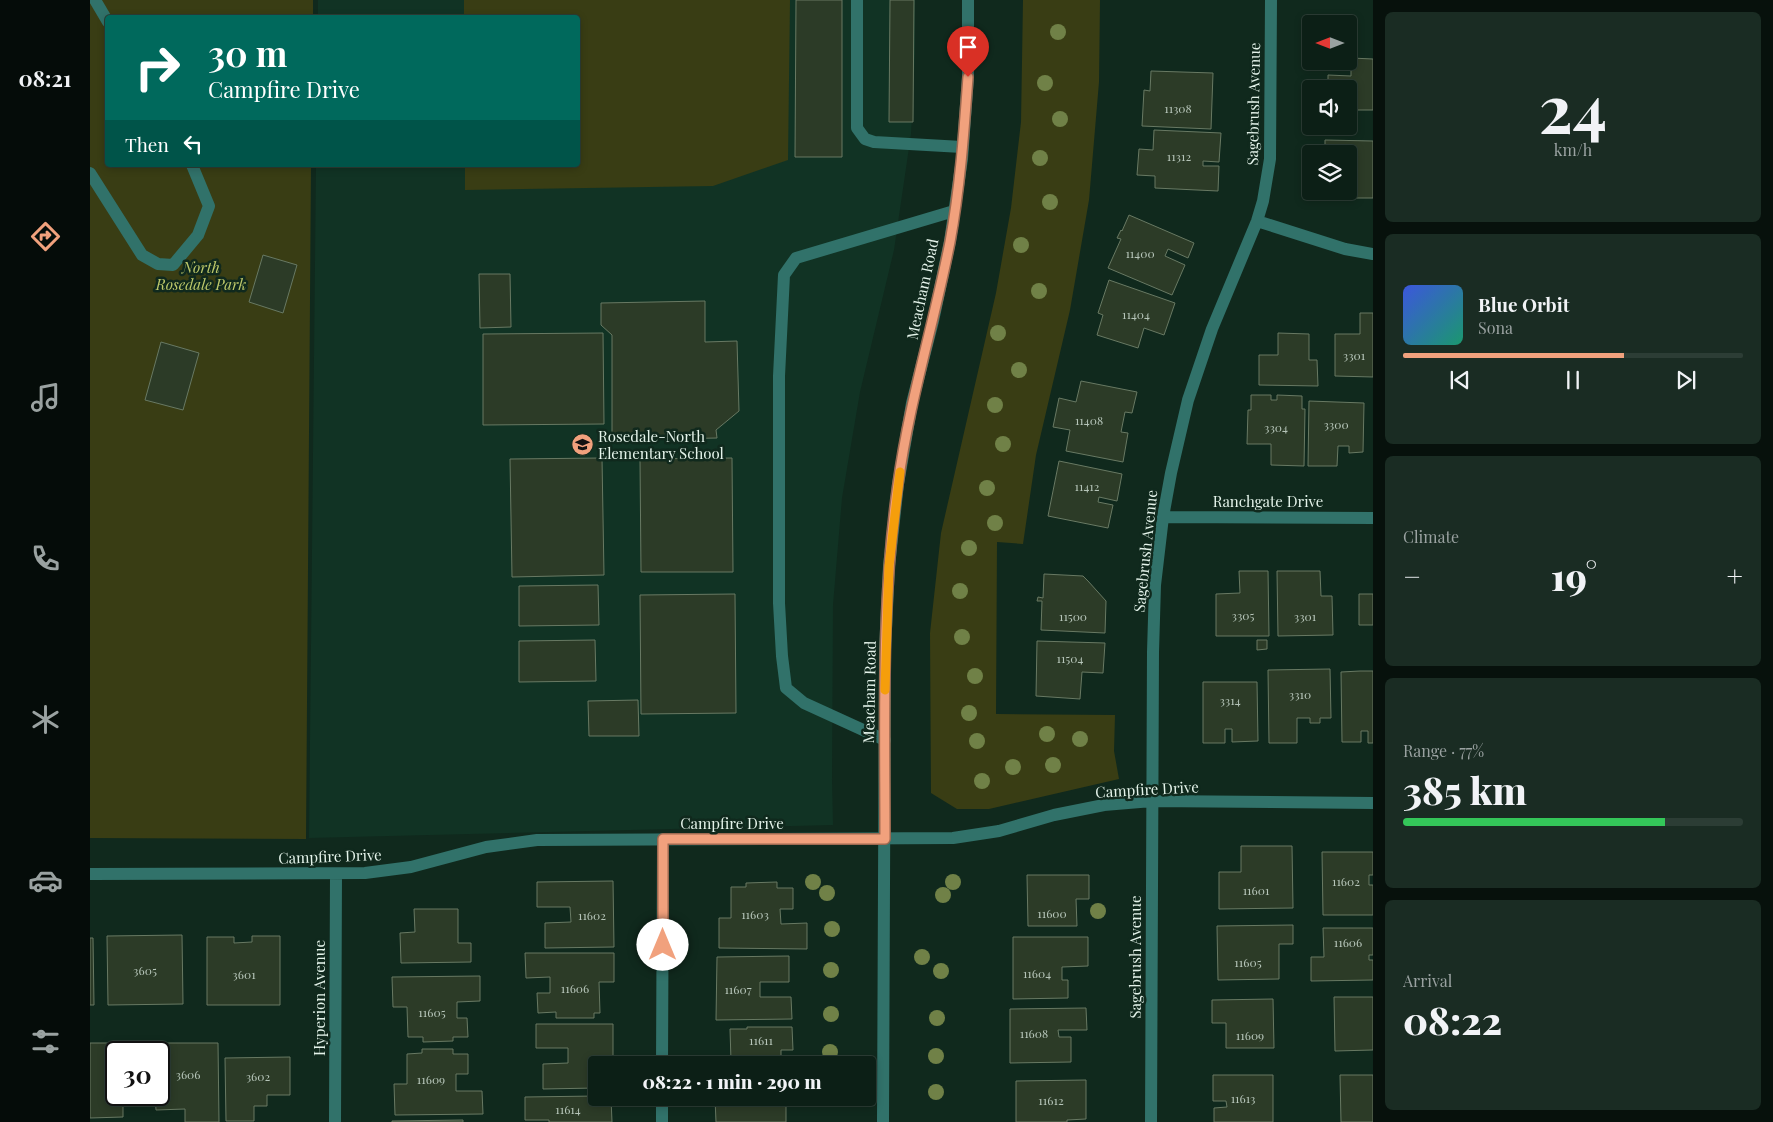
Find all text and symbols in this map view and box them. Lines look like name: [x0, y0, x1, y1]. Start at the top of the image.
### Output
north arrow: [1302, 15, 1358, 70]
map controls: [1302, 15, 1357, 200]
pin: [947, 26, 989, 77]
text: 30 m: [208, 29, 288, 76]
icon: arrive: [954, 33, 982, 61]
icon: right: [125, 35, 190, 100]
street label: Sagebrush Avenue: [1242, 42, 1264, 166]
text: 08:21: [19, 63, 71, 93]
text: 24: [1539, 63, 1607, 149]
text: Campfire Drive: [208, 74, 360, 104]
button: sound: [1302, 80, 1357, 135]
house number: 11308: [1164, 100, 1192, 116]
icon: left: [179, 130, 207, 158]
text: Then: [125, 131, 169, 157]
text: km/h: [1554, 139, 1592, 160]
button: layers: [1302, 145, 1357, 200]
house number: 11312: [1167, 148, 1191, 164]
icon: directions: [28, 219, 63, 254]
street label: Meacham Road: [902, 236, 943, 341]
house number: 11400: [1125, 245, 1155, 261]
park label: North Rosedale Park: [155, 257, 246, 294]
text: Blue Orbit: [1478, 291, 1569, 317]
house number: 11404: [1122, 306, 1150, 322]
text: Sona: [1478, 317, 1513, 338]
house number: 3301: [1343, 347, 1366, 363]
icon: previous: [1446, 366, 1474, 394]
icon: pause: [1559, 366, 1587, 394]
icon: next: [1672, 366, 1700, 394]
icon: music: [28, 380, 63, 415]
house number: 11408: [1075, 412, 1103, 428]
house number: 3300: [1323, 416, 1349, 432]
house number: 3304: [1264, 419, 1288, 435]
place label: Rosedale-North Elementary School: [598, 426, 724, 463]
school or university icon: Rosedale-North Elementary School: [570, 433, 594, 457]
house number: 11412: [1075, 478, 1100, 494]
street label: Sagebrush Avenue: [1129, 489, 1161, 613]
street label: Ranchgate Drive: [1213, 491, 1323, 511]
text: Climate: [1403, 526, 1459, 547]
icon: phone: [28, 541, 63, 576]
text: 19°: [1551, 550, 1597, 601]
text: −: [1403, 557, 1421, 594]
text: +: [1727, 557, 1743, 594]
house number: 3305: [1231, 607, 1255, 623]
house number: 11500: [1059, 608, 1087, 624]
house number: 3301: [1294, 608, 1317, 624]
street label: Meacham Road: [858, 640, 880, 743]
house number: 11504: [1057, 650, 1083, 666]
house number: 3310: [1289, 686, 1311, 702]
house number: 3314: [1219, 692, 1241, 708]
icon: climate: [28, 702, 63, 737]
text: Range · 77%: [1403, 740, 1484, 761]
text: 385 km: [1403, 764, 1527, 815]
street label: Campfire Drive: [1095, 776, 1199, 802]
street label: Campfire Drive: [680, 813, 784, 833]
street label: Campfire Drive: [278, 844, 382, 868]
icon: car: [28, 863, 63, 898]
house number: 11602: [1332, 873, 1360, 889]
house number: 11601: [1243, 882, 1270, 898]
street label: Sagebrush Avenue: [1125, 895, 1145, 1019]
house number: 11600: [1037, 905, 1067, 921]
house number: 11603: [741, 906, 769, 922]
house number: 11602: [578, 907, 606, 923]
position arrow: [636, 918, 688, 970]
house number: 11606: [1334, 934, 1362, 950]
street label: Hyperion Avenue: [309, 940, 329, 1056]
house number: 11605: [1234, 954, 1262, 970]
house number: 3605: [133, 962, 157, 978]
house number: 11604: [1023, 965, 1051, 981]
house number: 3601: [232, 966, 256, 982]
text: Arrival: [1403, 970, 1452, 991]
house number: 11606: [561, 980, 589, 996]
house number: 11607: [724, 981, 752, 997]
text: 08:22: [1403, 994, 1502, 1045]
house number: 11605: [418, 1004, 446, 1020]
icon: filters: [28, 1024, 63, 1059]
house number: 11608: [1020, 1025, 1048, 1041]
house number: 11609: [1236, 1027, 1264, 1043]
house number: 11611: [749, 1032, 774, 1048]
speed limit sign: 30: [105, 1041, 170, 1106]
house number: 3606: [175, 1066, 201, 1082]
house number: 3602: [246, 1068, 271, 1084]
text: 08:22 · 1 min · 290 m: [642, 1068, 822, 1094]
house number: 11609: [417, 1071, 445, 1087]
house number: 11613: [1231, 1090, 1255, 1106]
house number: 11612: [1038, 1092, 1064, 1108]
house number: 11614: [555, 1101, 581, 1117]

